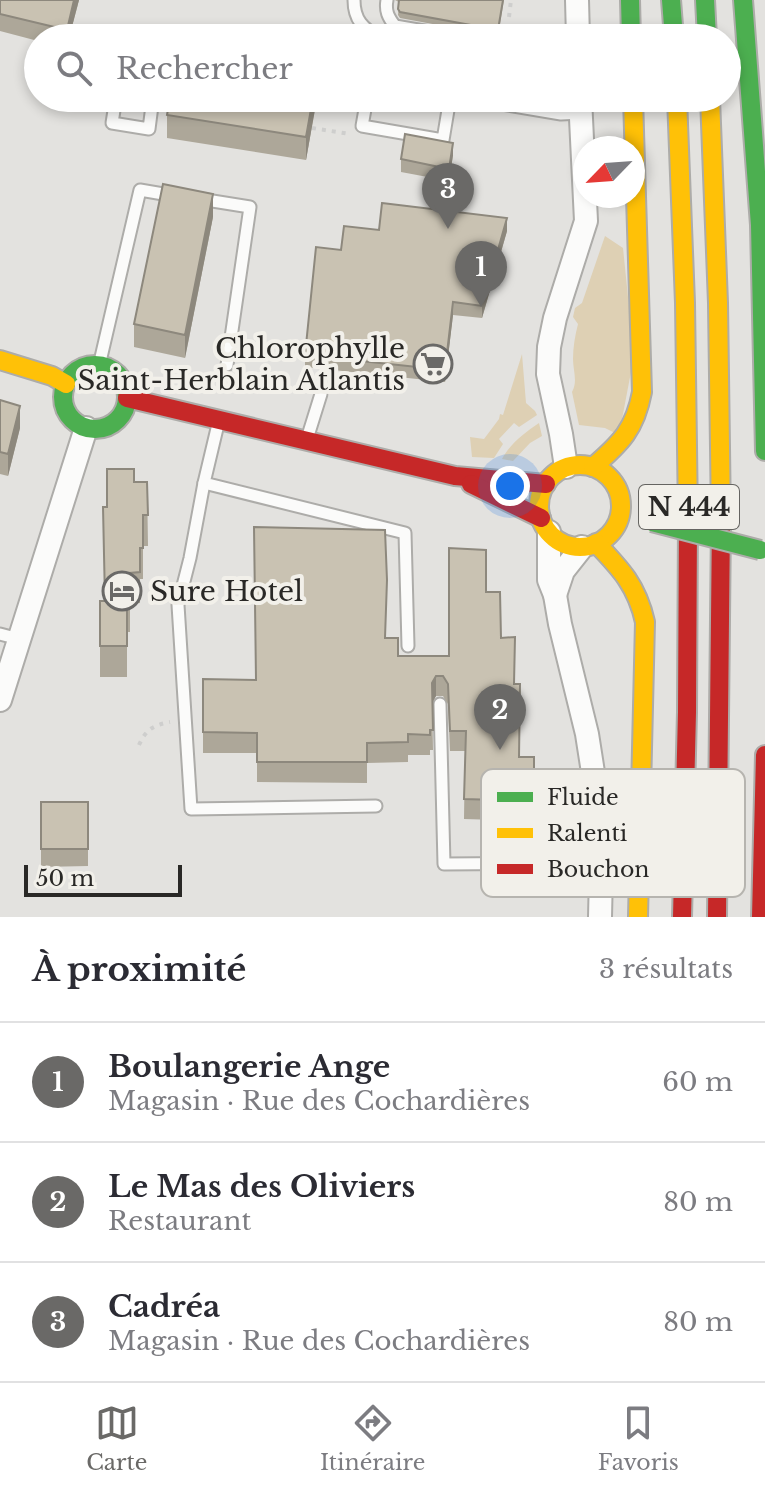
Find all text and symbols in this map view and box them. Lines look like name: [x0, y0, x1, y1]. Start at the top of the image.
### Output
search box: [24, 24, 741, 112]
icon: search: [52, 46, 96, 90]
text: Rechercher: [116, 50, 293, 87]
north arrow: [573, 136, 645, 208]
pin: 3: [422, 163, 474, 229]
pin: 1: [455, 241, 507, 307]
place label: Chlorophylle Saint-Herblain Atlantis: [77, 331, 405, 398]
supermarket icon: Chlorophylle Saint-Herblain Atlantis: [412, 343, 454, 385]
your location: [490, 466, 530, 506]
road number: N 444: [639, 485, 739, 529]
hotel icon: Sure Hotel: [101, 570, 143, 612]
place label: Sure Hotel: [150, 574, 303, 609]
pin: 2: [474, 684, 526, 750]
legend: [481, 769, 745, 897]
text: Fluide: [547, 784, 619, 811]
text: Ralenti: [547, 820, 628, 847]
text: Bouchon: [547, 856, 649, 883]
scale bar: [24, 861, 182, 897]
text: 50 m: [36, 865, 94, 892]
text: À proximité: [32, 948, 246, 990]
text: 3 résultats: [599, 953, 733, 985]
text: Boulangerie Ange: [108, 1048, 390, 1085]
text: 1: [52, 1066, 64, 1098]
text: 60 m: [662, 1066, 733, 1098]
text: Magasin · Rue des Cochardières: [108, 1085, 530, 1117]
text: Le Mas des Oliviers: [108, 1168, 415, 1205]
text: 2: [50, 1186, 66, 1218]
text: 80 m: [663, 1186, 733, 1218]
text: Restaurant: [108, 1205, 251, 1237]
text: Cadréa: [108, 1288, 220, 1325]
text: 3: [50, 1306, 66, 1338]
text: 80 m: [663, 1306, 733, 1338]
text: Magasin · Rue des Cochardières: [108, 1325, 530, 1357]
tab: Carte: [86, 1401, 147, 1476]
tab: Itinéraire: [320, 1401, 425, 1476]
tab: Favoris: [598, 1401, 679, 1476]

